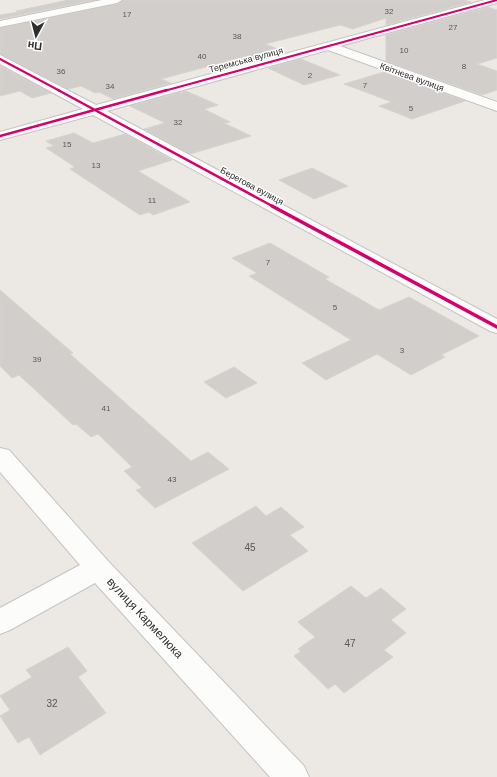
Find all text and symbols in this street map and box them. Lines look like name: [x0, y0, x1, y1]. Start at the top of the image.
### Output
house number: 32: [385, 7, 394, 16]
house number: 17: [123, 10, 132, 19]
north arrow: [16, 16, 56, 56]
house number: 27: [449, 23, 458, 32]
house number: 38: [233, 32, 242, 41]
text: Пн: [27, 39, 43, 53]
street label: Теремська вулиця: [208, 45, 284, 75]
house number: 10: [400, 46, 409, 55]
house number: 40: [198, 52, 207, 61]
street label: Квітнева вулиця: [379, 61, 446, 93]
house number: 8: [462, 62, 467, 71]
house number: 36: [57, 67, 66, 76]
house number: 2: [308, 71, 313, 80]
house number: 7: [363, 81, 368, 90]
house number: 34: [106, 82, 115, 91]
house number: 5: [409, 104, 414, 113]
house number: 32: [174, 118, 183, 127]
house number: 15: [63, 140, 72, 149]
house number: 13: [92, 161, 101, 170]
street label: Берегова вулиця: [219, 165, 286, 207]
house number: 11: [148, 196, 157, 205]
house number: 7: [266, 258, 271, 267]
house number: 5: [333, 303, 338, 312]
house number: 3: [400, 346, 405, 355]
house number: 39: [33, 355, 42, 364]
house number: 41: [102, 404, 111, 413]
house number: 43: [168, 475, 177, 484]
house number: 45: [244, 542, 256, 553]
street label: вулиця Кармелюка: [104, 575, 186, 662]
house number: 47: [344, 638, 356, 649]
house number: 32: [46, 698, 58, 709]

